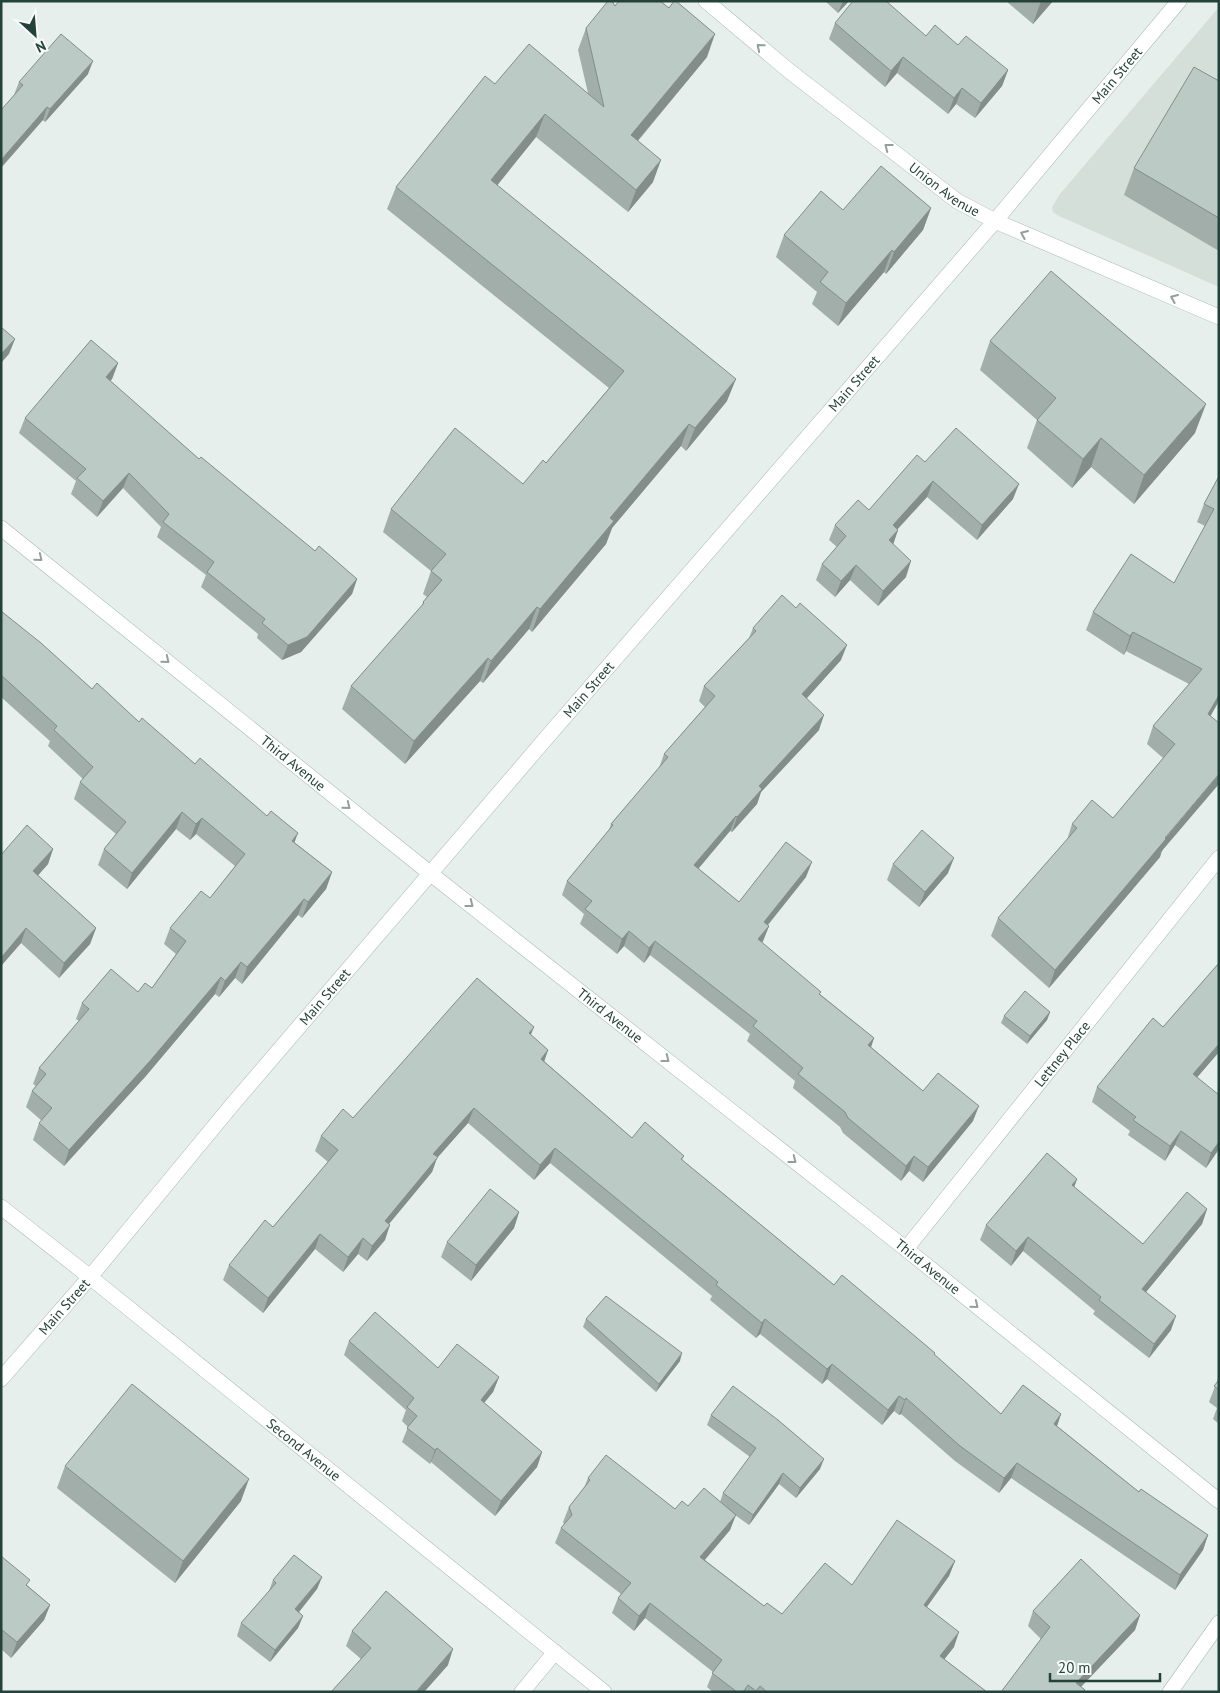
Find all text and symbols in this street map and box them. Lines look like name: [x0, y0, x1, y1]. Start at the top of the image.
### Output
north arrow: [10, 10, 60, 60]
text: N: [33, 37, 49, 57]
one-way arrow: [757, 43, 766, 52]
street label: Main Street: [1088, 43, 1146, 108]
one-way arrow: [885, 145, 894, 153]
street label: Union Avenue: [905, 158, 983, 220]
one-way arrow: [1020, 229, 1029, 240]
one-way arrow: [1170, 293, 1179, 304]
street label: Main Street: [825, 351, 884, 415]
one-way arrow: [33, 553, 42, 561]
one-way arrow: [160, 655, 169, 663]
street label: Main Street: [559, 657, 618, 721]
street label: Third Avenue: [257, 731, 329, 795]
one-way arrow: [341, 800, 350, 808]
one-way arrow: [464, 899, 473, 907]
street label: Main Street: [295, 964, 354, 1029]
street label: Third Avenue: [574, 984, 646, 1047]
street label: Lettney Place: [1030, 1017, 1094, 1090]
one-way arrow: [660, 1054, 669, 1062]
one-way arrow: [788, 1154, 797, 1163]
street label: Third Avenue: [891, 1235, 964, 1298]
street label: Main Street: [35, 1275, 94, 1339]
one-way arrow: [969, 1299, 978, 1307]
street label: Second Avenue: [263, 1414, 345, 1485]
scale bar: [1050, 1650, 1160, 1682]
text: 20 m: [1058, 1658, 1091, 1677]

